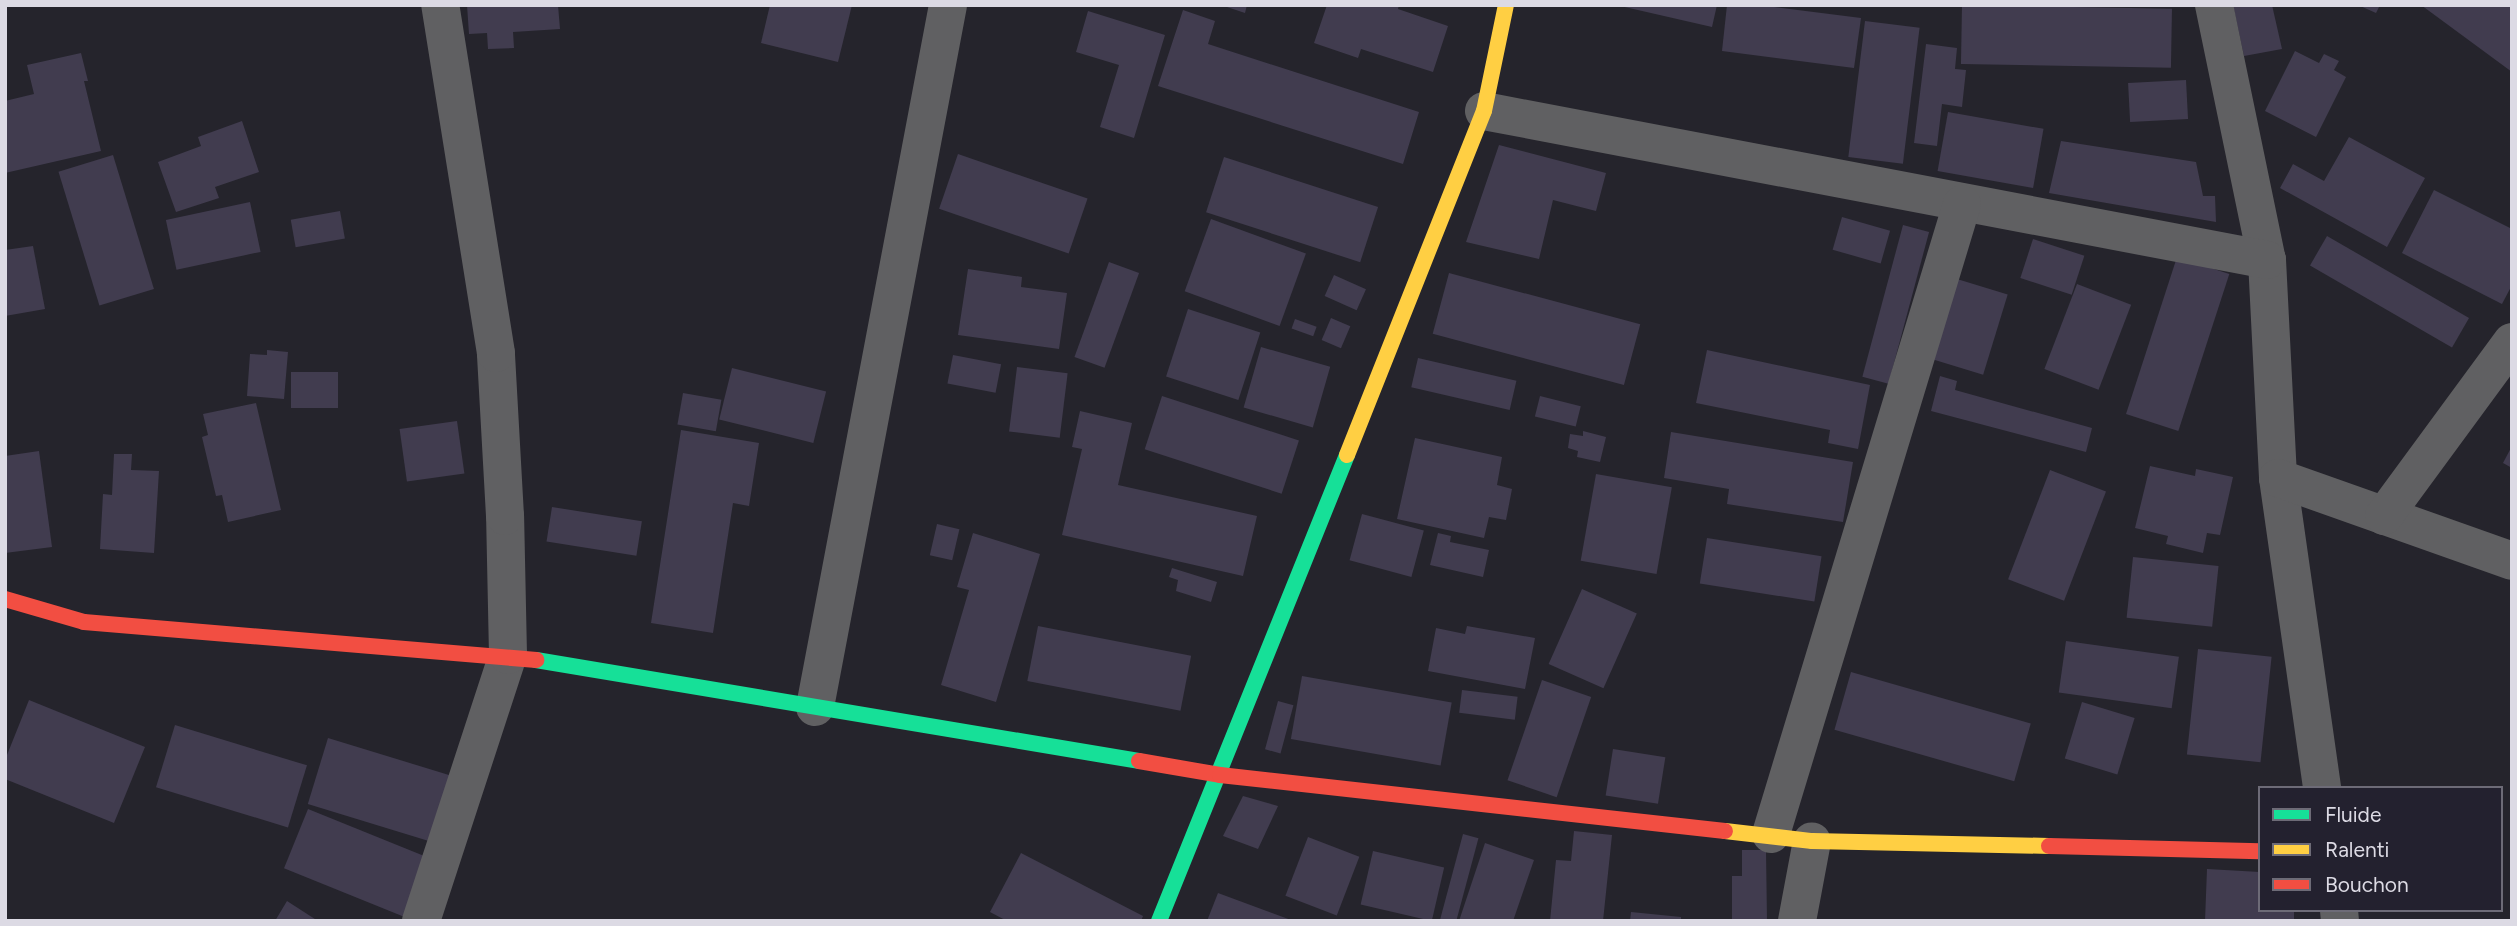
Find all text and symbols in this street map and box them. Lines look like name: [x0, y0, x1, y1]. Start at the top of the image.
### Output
legend: [2258, 786, 2503, 912]
text: Fluide: [2325, 802, 2381, 827]
text: Ralenti: [2325, 837, 2389, 862]
text: Bouchon: [2325, 872, 2409, 897]

